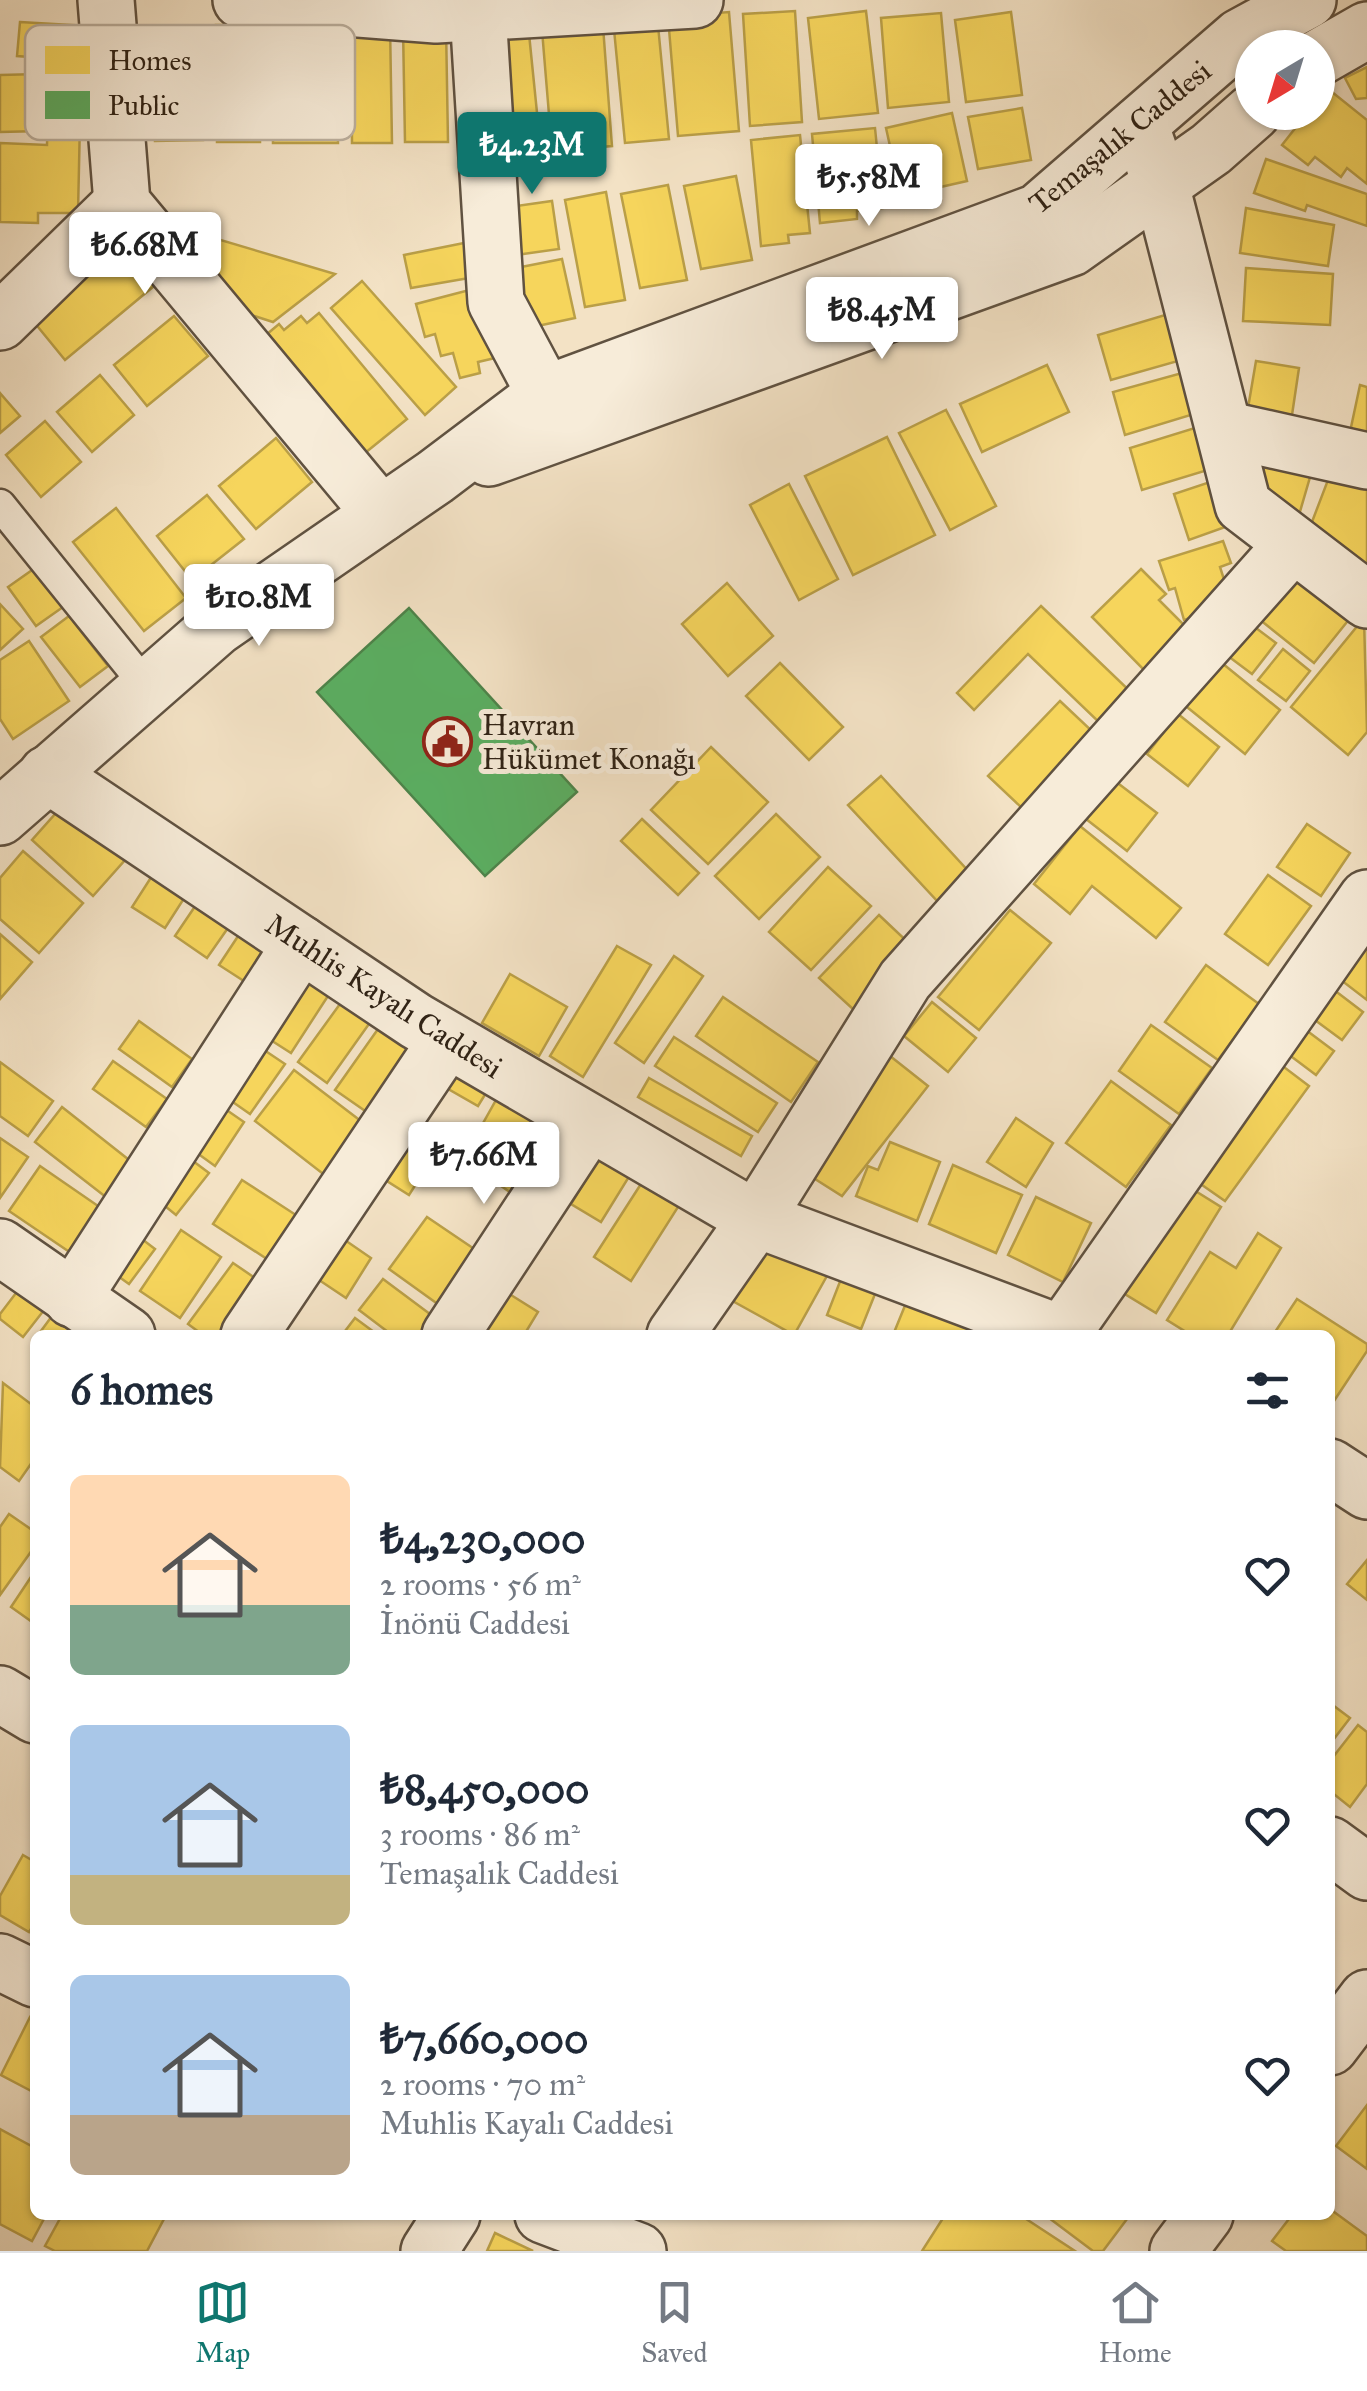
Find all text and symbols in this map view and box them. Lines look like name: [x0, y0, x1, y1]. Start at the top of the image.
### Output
legend: [25, 25, 355, 140]
north arrow: [1235, 30, 1335, 130]
map controls: [1235, 30, 1335, 130]
text: Homes: [108, 43, 191, 78]
street label: Temaşalık Caddesi: [1022, 53, 1218, 221]
text: Public: [108, 88, 179, 123]
pin: ₺4.23M: [451, 112, 613, 197]
text: ₺4.23M: [479, 125, 585, 164]
pin: ₺5.58M: [788, 144, 950, 229]
text: ₺5.58M: [817, 157, 921, 196]
pin: ₺6.68M: [64, 212, 226, 297]
text: ₺6.68M: [91, 225, 199, 264]
pin: ₺8.45M: [801, 277, 963, 362]
text: ₺8.45M: [828, 290, 936, 329]
pin: ₺10.8M: [178, 564, 340, 649]
text: ₺10.8M: [206, 577, 312, 616]
place label: Havran Hükümet Konağı: [482, 707, 696, 777]
public building icon: Havran Hükümet Konağı: [421, 716, 473, 768]
street label: Muhlis Kayalı Caddesi: [259, 906, 509, 1086]
pin: ₺7.66M: [403, 1122, 565, 1207]
text: ₺7.66M: [430, 1135, 538, 1174]
icon: filters: [1240, 1363, 1295, 1418]
text: 6 homes: [70, 1364, 213, 1416]
text: ₺4,230,000: [380, 1513, 585, 1565]
icon: home: [150, 1515, 270, 1635]
icon: heart: [1240, 1548, 1295, 1603]
text: 2 rooms · 56 m²: [380, 1565, 581, 1604]
text: İnönü Caddesi: [380, 1604, 570, 1643]
text: ₺8,450,000: [380, 1763, 590, 1815]
icon: home: [150, 1765, 270, 1885]
icon: heart: [1240, 1798, 1295, 1853]
text: 3 rooms · 86 m²: [380, 1815, 580, 1854]
text: Temaşalık Caddesi: [380, 1854, 619, 1893]
text: ₺7,660,000: [380, 2013, 588, 2065]
icon: home: [150, 2015, 270, 2135]
icon: heart: [1240, 2048, 1295, 2103]
text: 2 rooms · 70 m²: [380, 2065, 585, 2104]
text: Muhlis Kayalı Caddesi: [380, 2104, 673, 2143]
tab: Map: [195, 2275, 250, 2370]
tab: Saved: [641, 2275, 708, 2370]
tab: Home: [1098, 2275, 1172, 2370]

